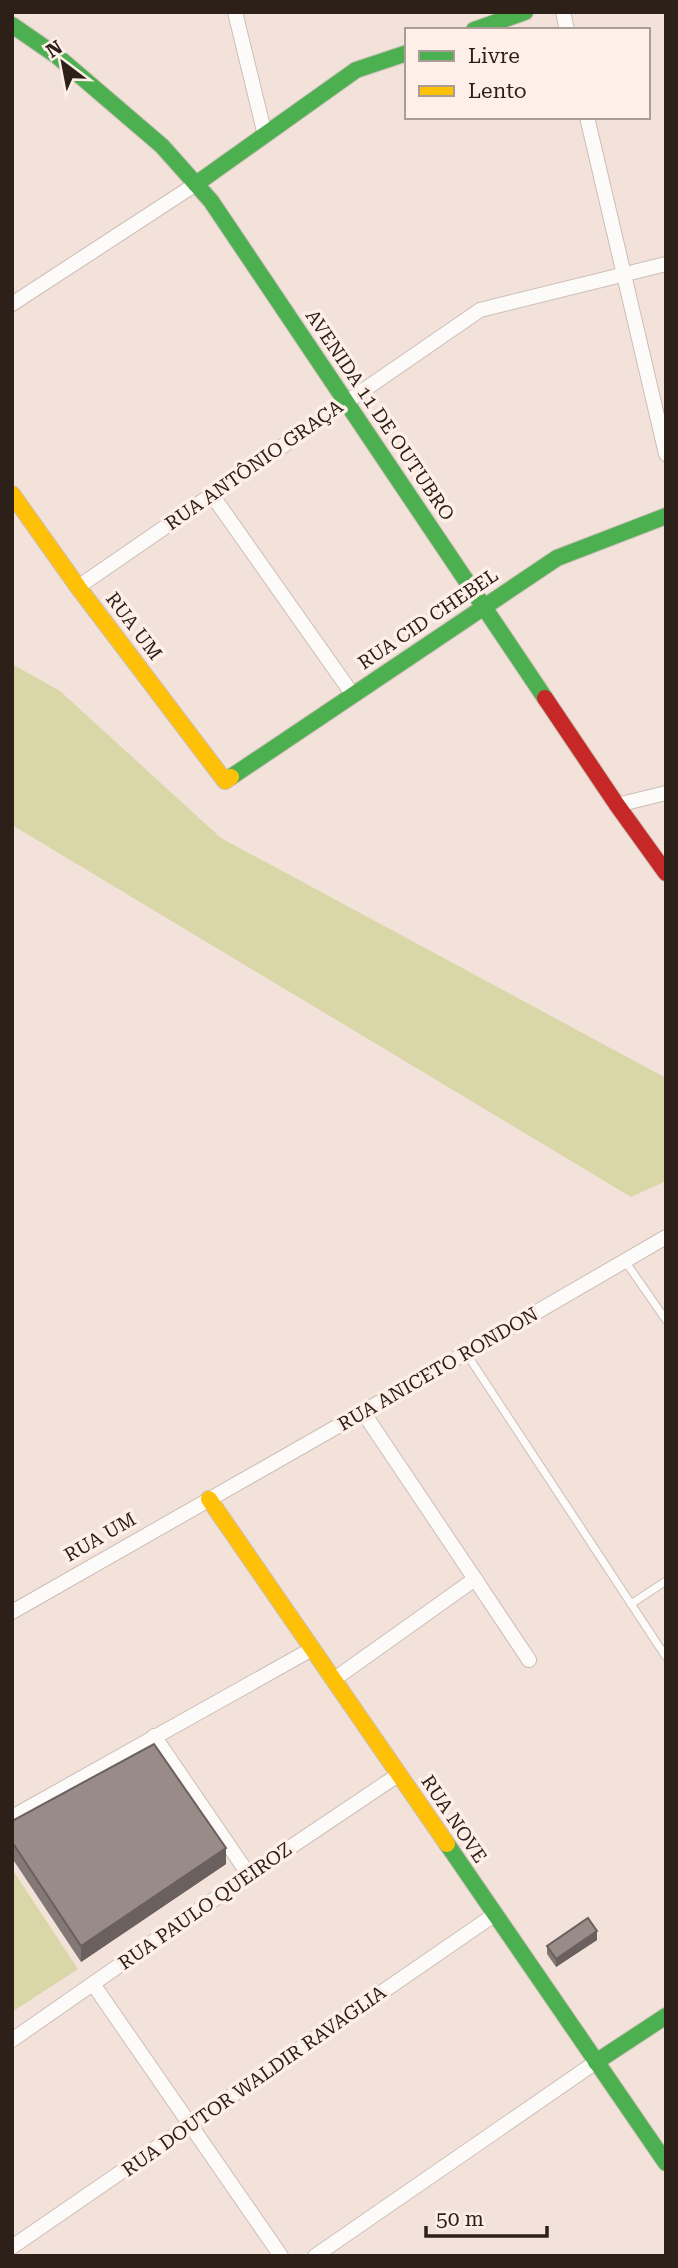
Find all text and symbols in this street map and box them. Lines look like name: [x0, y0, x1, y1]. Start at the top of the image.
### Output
north arrow: [28, 28, 98, 98]
legend: [405, 28, 650, 119]
text: N: [42, 35, 67, 63]
text: Livre: [468, 44, 520, 68]
text: Lento: [468, 79, 527, 103]
street label: AVENIDA 11 DE OUTUBRO: [301, 305, 459, 525]
street label: RUA ANTÔNIO GRAÇA: [161, 395, 348, 535]
street label: RUA CID CHEBEL: [354, 564, 502, 674]
street label: RUA UM: [101, 588, 167, 664]
street label: RUA ANICETO RONDON: [334, 1302, 542, 1436]
street label: RUA UM: [60, 1507, 140, 1567]
street label: RUA NOVE: [416, 1771, 492, 1867]
street label: RUA PAULO QUEIROZ: [114, 1838, 296, 1974]
street label: RUA DOUTOR WALDIR RAVAGLIA: [118, 1980, 391, 2181]
scale bar: [426, 2194, 547, 2238]
text: 50 m: [436, 2207, 484, 2231]

